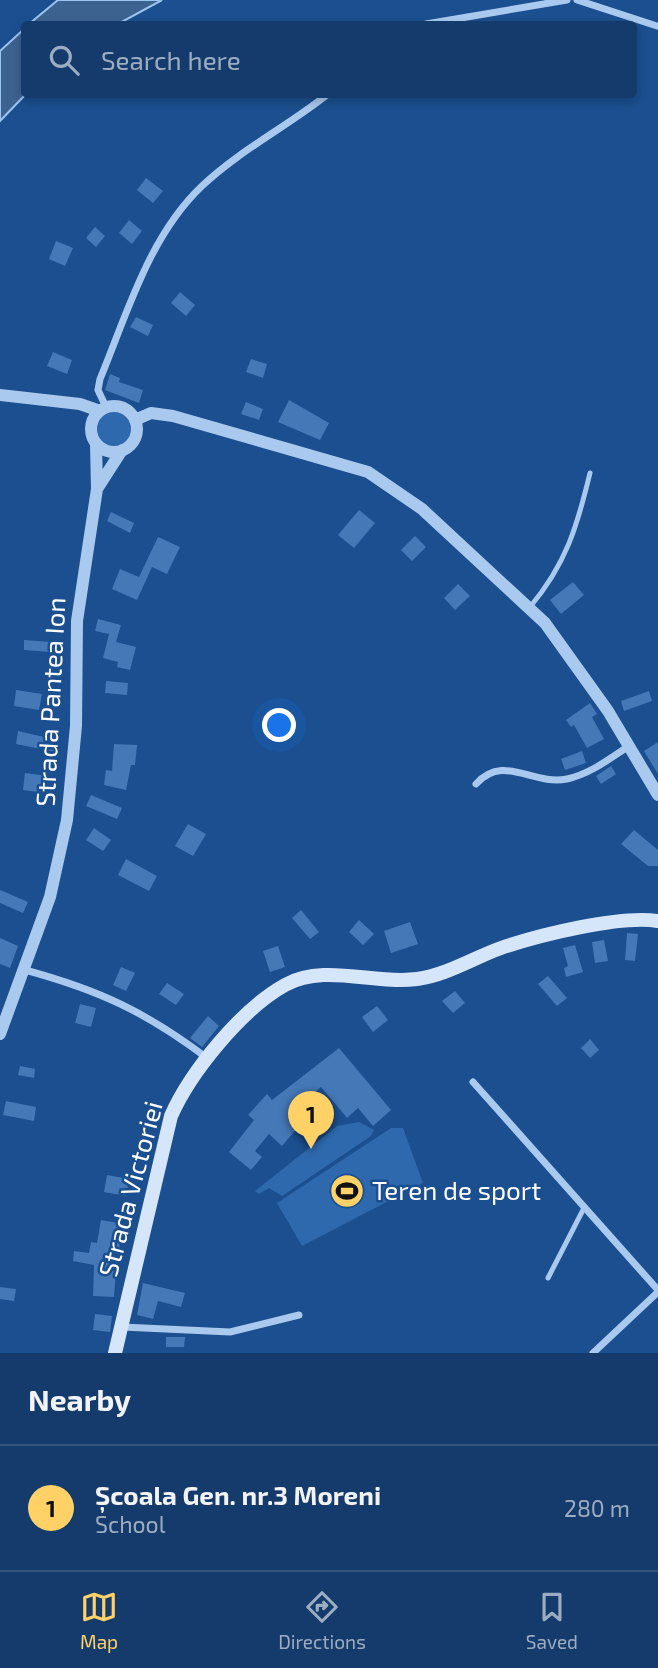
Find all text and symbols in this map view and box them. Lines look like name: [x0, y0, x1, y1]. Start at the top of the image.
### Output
search box: [21, 21, 637, 98]
icon: search: [45, 41, 83, 79]
text: Search here: [101, 44, 241, 75]
street label: Strada Pantea Ion: [29, 597, 70, 807]
your location: [262, 708, 296, 742]
pin: 1: [288, 1091, 334, 1149]
street label: Strada Victoriei: [91, 1098, 168, 1280]
sports icon: Teren de sport: [328, 1172, 366, 1210]
place label: Teren de sport: [372, 1174, 541, 1205]
text: Nearby: [28, 1381, 131, 1417]
text: Școala Gen. nr.3 Moreni: [95, 1479, 381, 1510]
text: 1: [46, 1494, 56, 1522]
text: 280 m: [564, 1494, 630, 1522]
text: School: [95, 1510, 165, 1538]
tab: Map: [80, 1588, 118, 1653]
tab: Directions: [278, 1588, 366, 1653]
tab: Saved: [526, 1588, 578, 1653]

